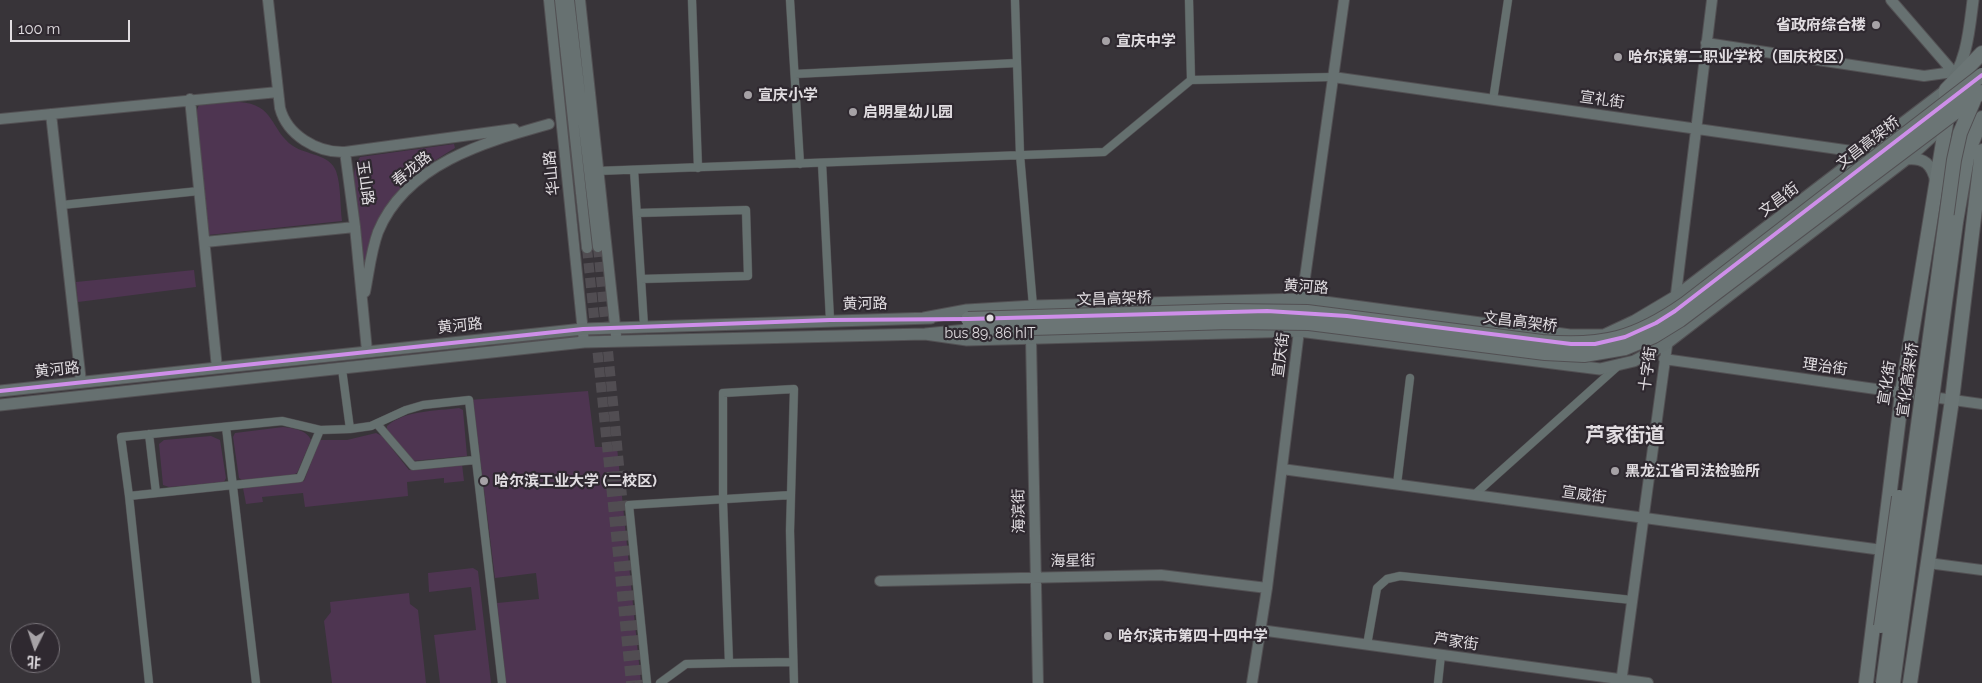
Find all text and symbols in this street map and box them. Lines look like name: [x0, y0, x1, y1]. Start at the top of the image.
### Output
scale bar: [12, 10, 132, 42]
place label: 省政府综合楼: [1776, 16, 1866, 34]
marker: 省政府综合楼: [1870, 19, 1882, 31]
text: 100 m: [18, 20, 60, 38]
place label: 宣庆中学: [1116, 32, 1176, 50]
marker: 宣庆中学: [1100, 35, 1112, 47]
place label: 哈尔滨第二职业学校（国庆校区）: [1628, 48, 1853, 66]
marker: 哈尔滨第二职业学校（国庆校区）: [1612, 51, 1624, 63]
place label: 宣庆小学: [758, 86, 818, 104]
street label: 宣礼街: [1578, 88, 1626, 112]
marker: 宣庆小学: [742, 89, 754, 101]
place label: 启明星幼儿园: [863, 103, 953, 121]
marker: 启明星幼儿园: [847, 106, 859, 118]
street label: 文昌高架桥: [1833, 113, 1903, 173]
street label: 春龙路: [389, 148, 435, 190]
street label: 华山路: [541, 150, 563, 196]
street label: 玉山路: [353, 159, 377, 207]
street label: 文昌街: [1756, 179, 1802, 221]
street label: 黄河路: [1283, 276, 1329, 298]
street label: 文昌高架桥: [1076, 289, 1152, 309]
street label: 黄河路: [842, 295, 888, 313]
street label: 文昌高架桥: [1482, 308, 1558, 336]
marker: bus 89, 86 hIT: [985, 313, 995, 323]
street label: 黄河路: [437, 315, 483, 337]
place label: bus 89, 86 hIT: [945, 326, 1035, 342]
street label: 宣庆街: [1269, 332, 1293, 378]
street label: 宣化高架桥: [1894, 342, 1922, 418]
street label: 十字街: [1636, 345, 1660, 393]
street label: 理治街: [1801, 355, 1849, 379]
street label: 黄河路: [34, 359, 80, 381]
street label: 宣化街: [1875, 359, 1899, 407]
district label: 芦家街道: [1585, 424, 1665, 448]
place label: 黑龙江省司法检验所: [1625, 462, 1760, 480]
marker: 黑龙江省司法检验所: [1609, 465, 1621, 477]
place label: 哈尔滨工业大学 (二校区): [494, 472, 657, 490]
marker: 哈尔滨工业大学 (二校区): [478, 475, 490, 487]
street label: 宣威街: [1560, 483, 1608, 507]
street label: 海滨街: [1010, 488, 1028, 534]
street label: 海星街: [1050, 552, 1096, 570]
north arrow: [10, 623, 60, 673]
place label: 哈尔滨市第四十四中学: [1118, 627, 1268, 645]
marker: 哈尔滨市第四十四中学: [1102, 630, 1114, 642]
street label: 芦家街: [1432, 630, 1480, 654]
text: 北: [26, 653, 42, 670]

